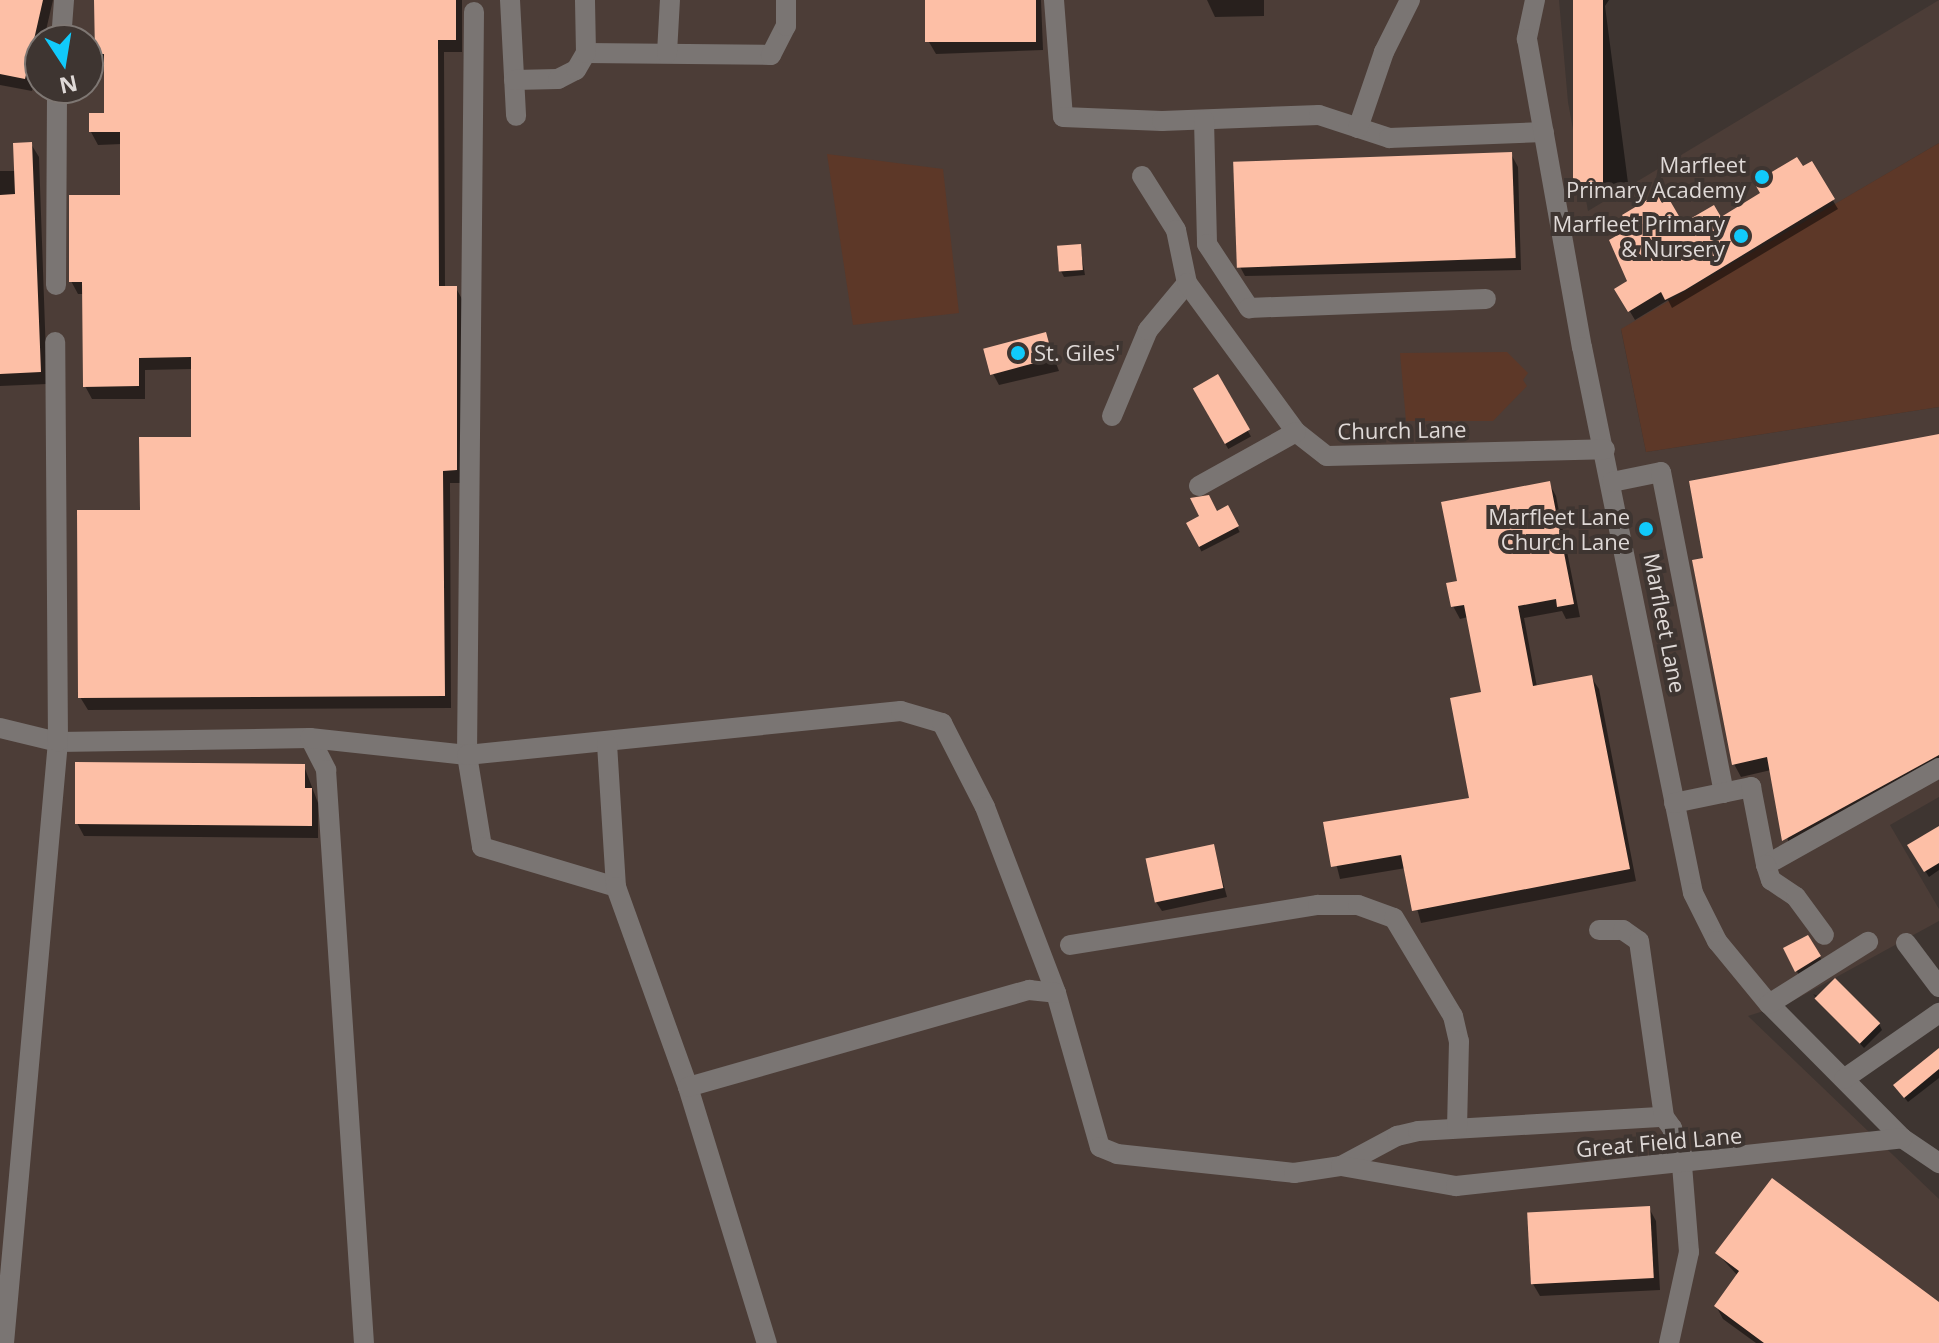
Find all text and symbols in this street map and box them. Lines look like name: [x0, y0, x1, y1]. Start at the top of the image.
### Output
north arrow: [24, 24, 104, 104]
text: N: [57, 69, 80, 102]
place label: Marfleet Primary Academy: [1566, 151, 1746, 202]
marker: Marfleet Primary Academy: [1753, 168, 1771, 186]
place label: Marfleet Primary & Nursery: [1552, 210, 1725, 262]
marker: Marfleet Primary & Nursery: [1732, 227, 1750, 245]
place label: St. Giles': [1034, 340, 1120, 366]
marker: St. Giles': [1009, 344, 1027, 362]
street label: Church Lane: [1337, 416, 1467, 444]
place label: Marfleet Lane Church Lane: [1488, 503, 1630, 554]
marker: Marfleet Lane Church Lane: [1637, 520, 1655, 538]
street label: Marfleet Lane: [1639, 551, 1691, 695]
street label: Great Field Lane: [1575, 1122, 1743, 1162]

